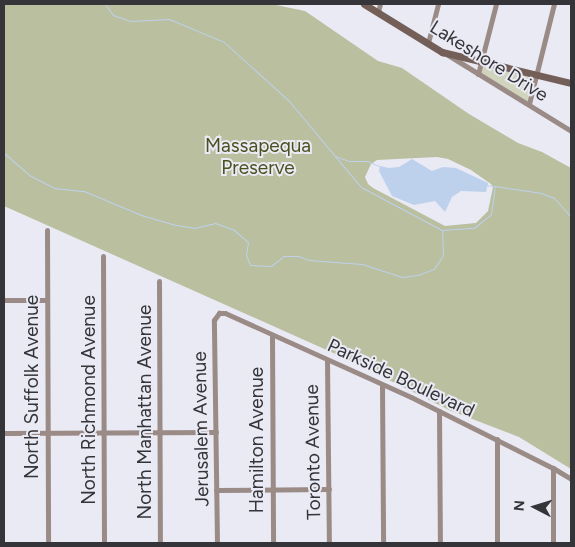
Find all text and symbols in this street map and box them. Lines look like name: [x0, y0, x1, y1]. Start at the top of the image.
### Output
street label: Lakeshore Drive: [426, 16, 552, 106]
park label: Massapequa Preserve: [205, 135, 311, 179]
street label: North Suffolk Avenue: [21, 295, 43, 479]
street label: North Richmond Avenue: [78, 295, 100, 505]
street label: North Manhattan Avenue: [134, 305, 156, 519]
street label: Parkside Boulevard: [324, 334, 478, 422]
street label: Jerusalem Avenue: [188, 351, 214, 507]
street label: Hamilton Avenue: [246, 367, 268, 513]
street label: Toronto Avenue: [300, 384, 326, 520]
north arrow: [510, 482, 560, 532]
text: N: [511, 500, 528, 512]

